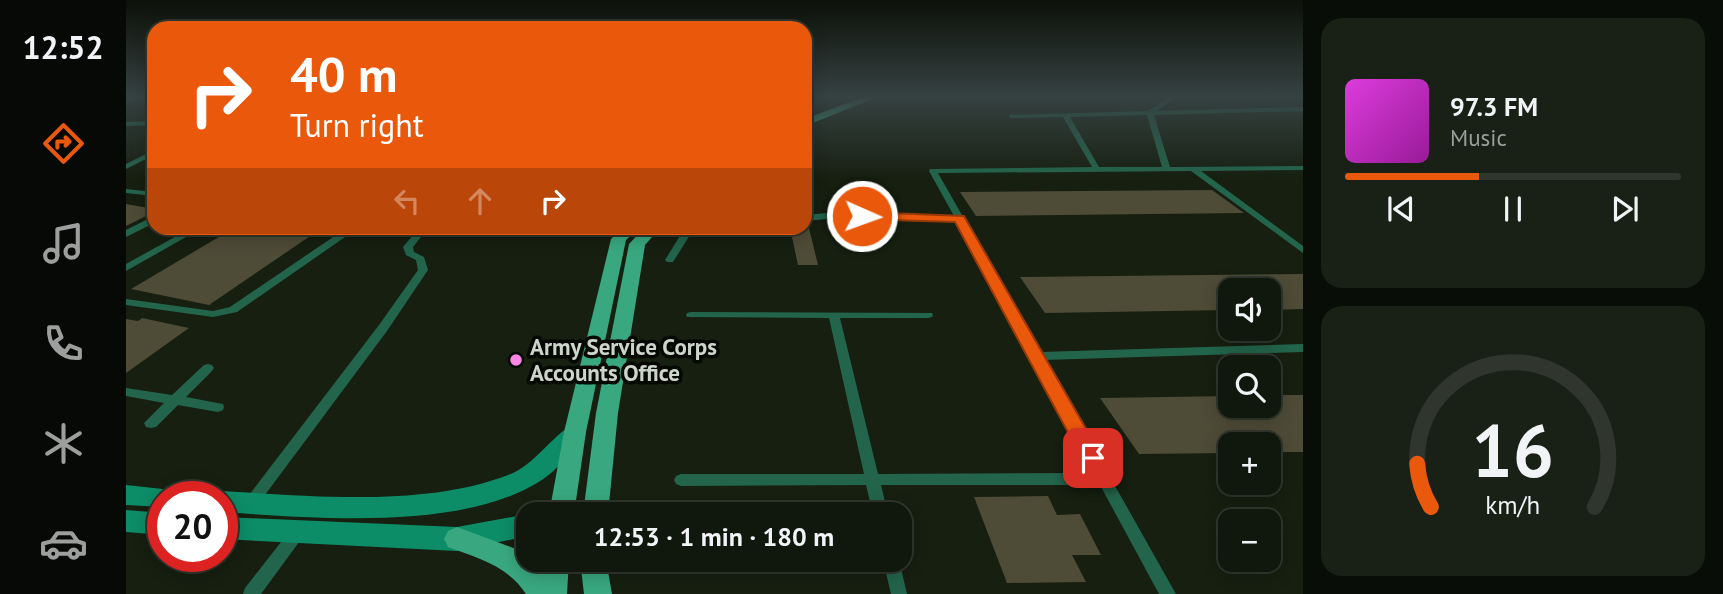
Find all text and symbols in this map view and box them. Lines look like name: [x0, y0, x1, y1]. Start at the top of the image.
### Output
text: 12:52: [22, 26, 104, 68]
text: 40 m: [290, 42, 397, 106]
icon: right: [175, 49, 266, 140]
text: 97.3 FM: [1450, 90, 1538, 123]
text: Turn right: [290, 104, 424, 146]
icon: directions: [39, 119, 88, 168]
text: Music: [1450, 123, 1507, 152]
position arrow: [825, 179, 899, 253]
icon: left: [388, 182, 426, 220]
icon: ahead: [461, 182, 499, 220]
icon: right: [534, 182, 572, 220]
icon: previous: [1382, 190, 1420, 228]
icon: pause: [1494, 190, 1532, 228]
icon: next: [1606, 190, 1644, 228]
icon: music: [39, 219, 88, 268]
map controls: [1218, 278, 1281, 572]
button: sound: [1218, 278, 1281, 341]
icon: phone: [39, 319, 88, 368]
place label: Army Service Corps Accounts Office: [530, 332, 717, 387]
marker: Army Service Corps Accounts Office: [508, 352, 524, 368]
button: search: [1218, 355, 1281, 418]
text: 16: [1472, 403, 1554, 497]
icon: climate: [39, 419, 88, 468]
pin: [1063, 428, 1123, 488]
button: +: [1218, 432, 1281, 495]
icon: arrive: [1074, 439, 1112, 477]
speed limit sign: 20: [147, 481, 238, 572]
text: km/h: [1486, 489, 1540, 521]
button: −: [1218, 509, 1281, 572]
icon: car: [39, 519, 88, 568]
text: 12:53 · 1 min · 180 m: [594, 520, 834, 553]

